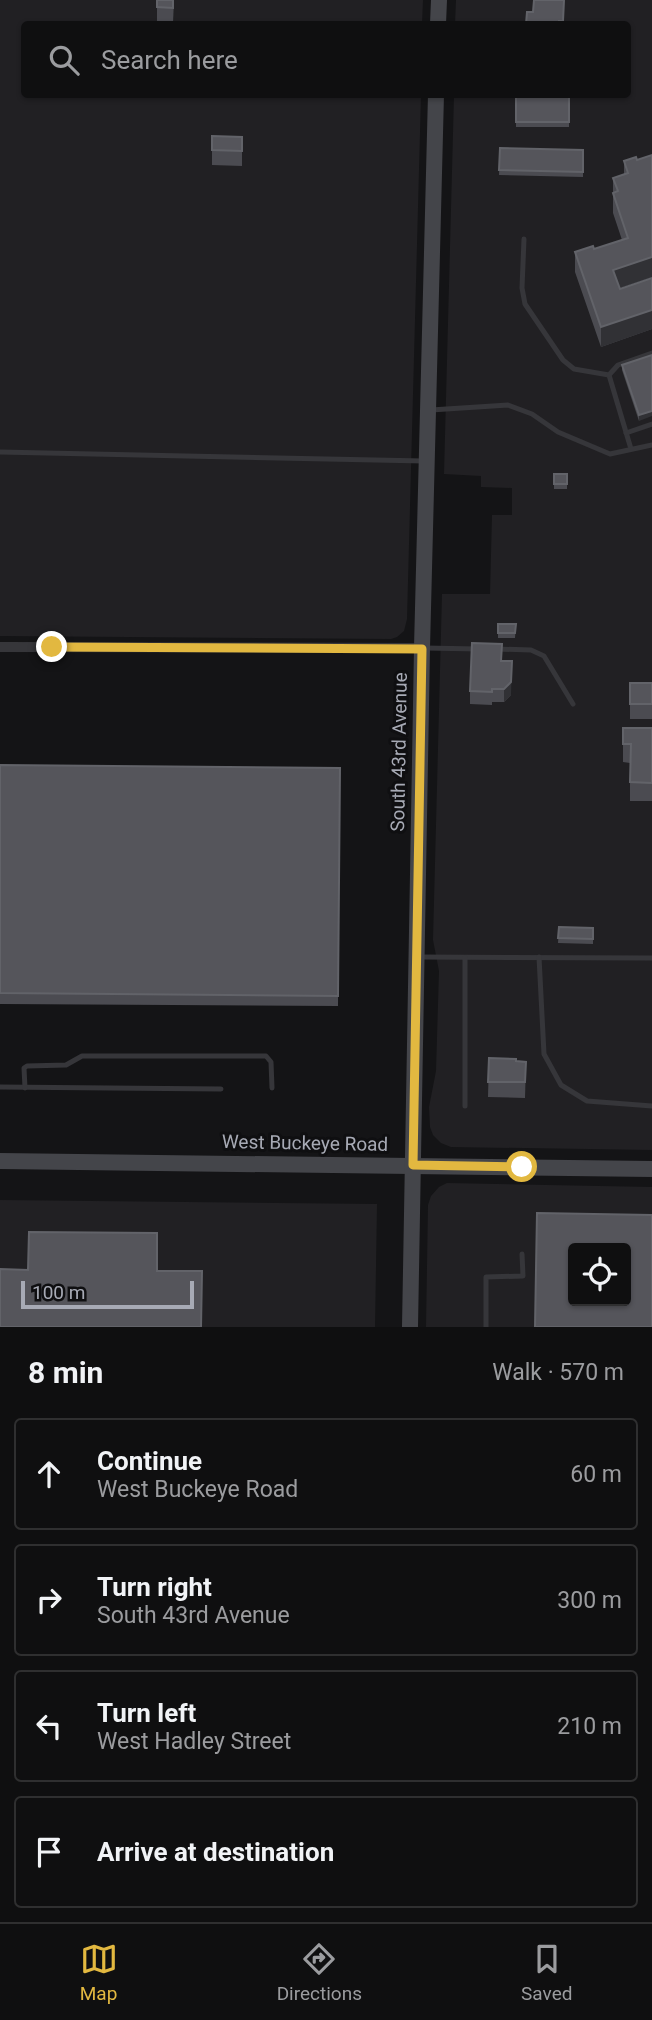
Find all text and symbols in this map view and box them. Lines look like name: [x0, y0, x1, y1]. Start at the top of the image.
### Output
search box: [21, 21, 631, 98]
icon: search: [45, 41, 83, 79]
text: Search here: [101, 45, 238, 75]
route end: [36, 631, 67, 662]
street label: South 43rd Avenue: [386, 672, 412, 832]
street label: West Buckeye Road: [222, 1130, 388, 1156]
route start: [506, 1151, 537, 1182]
map controls: [568, 1243, 631, 1306]
button: locate: [568, 1243, 631, 1306]
scale bar: [21, 1278, 194, 1310]
text: 100 m: [32, 1281, 85, 1304]
text: 8 min: [28, 1355, 103, 1390]
text: Walk · 570 m: [492, 1359, 624, 1386]
text: Continue: [97, 1446, 202, 1476]
icon: ahead: [30, 1455, 68, 1493]
text: 60 m: [570, 1461, 622, 1488]
text: West Buckeye Road: [97, 1476, 298, 1503]
text: Turn right: [97, 1572, 212, 1602]
icon: right: [30, 1581, 68, 1619]
text: 300 m: [557, 1587, 622, 1614]
text: South 43rd Avenue: [97, 1602, 290, 1629]
text: Turn left: [97, 1698, 196, 1728]
icon: left: [30, 1707, 68, 1745]
text: 210 m: [557, 1713, 622, 1740]
text: West Hadley Street: [97, 1728, 291, 1755]
icon: arrive: [30, 1833, 68, 1871]
text: Arrive at destination: [97, 1837, 334, 1867]
tab: Map: [80, 1940, 118, 2005]
tab: Directions: [277, 1940, 362, 2005]
tab: Saved: [521, 1940, 572, 2005]

